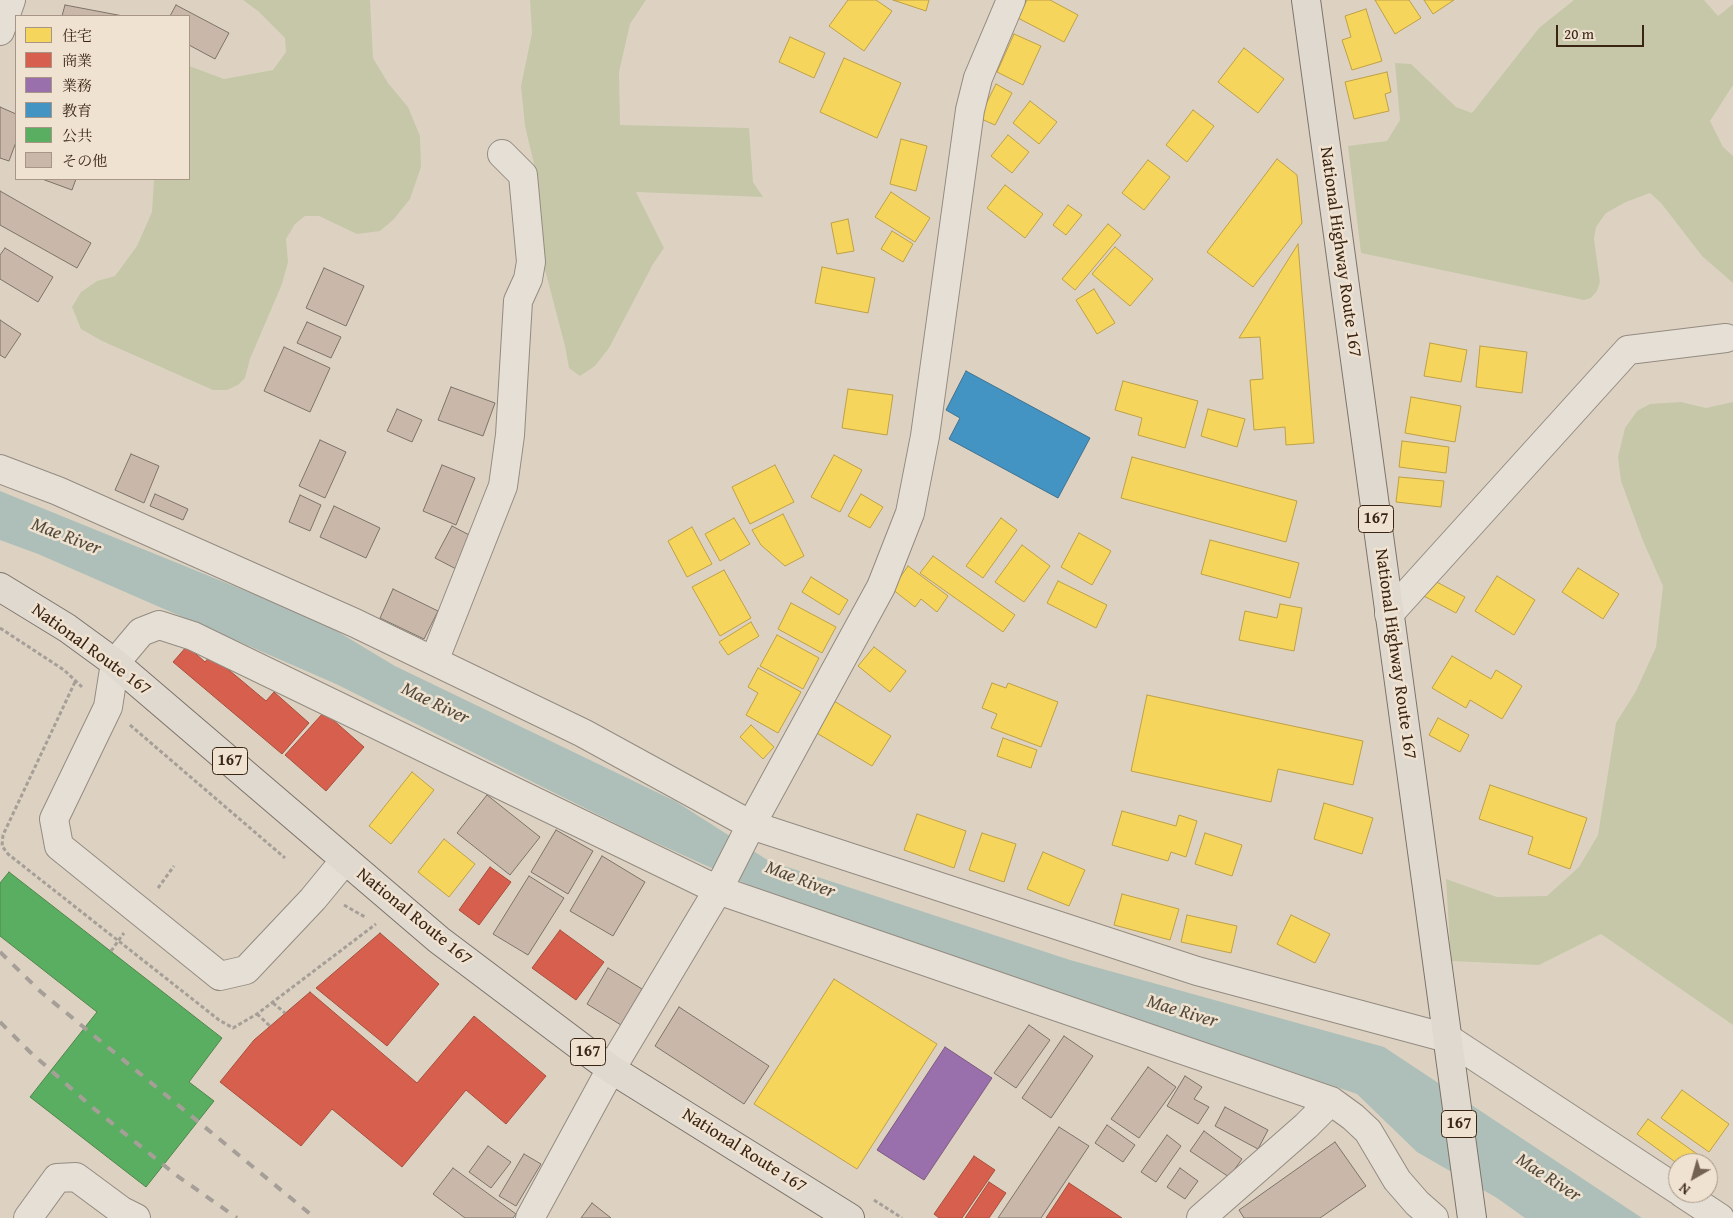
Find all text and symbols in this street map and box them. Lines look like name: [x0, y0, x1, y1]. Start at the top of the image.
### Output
legend: [15, 15, 190, 180]
scale bar: [1558, 15, 1646, 47]
text: 20 m: [1564, 23, 1594, 44]
text: 住宅: [62, 25, 92, 46]
text: 商業: [62, 50, 92, 71]
text: 業務: [62, 75, 92, 96]
text: 教育: [62, 100, 92, 121]
text: 公共: [62, 125, 92, 146]
street label: National Highway Route 167: [1315, 145, 1365, 359]
text: その他: [62, 150, 107, 171]
road number: 167: [1358, 506, 1394, 532]
water label: Mae River: [28, 513, 104, 561]
street label: National Highway Route 167: [1370, 547, 1420, 761]
street label: National Route 167: [27, 599, 155, 701]
water label: Mae River: [397, 678, 473, 730]
road number: 167: [212, 748, 248, 774]
water label: Mae River: [762, 856, 838, 904]
street label: National Route 167: [352, 864, 476, 970]
water label: Mae River: [1144, 990, 1220, 1034]
road number: 167: [570, 1038, 606, 1066]
street label: National Route 167: [678, 1104, 810, 1198]
road number: 167: [1442, 1110, 1476, 1138]
water label: Mae River: [1511, 1149, 1585, 1207]
north arrow: [1668, 1153, 1718, 1203]
text: N: [1675, 1178, 1694, 1200]

